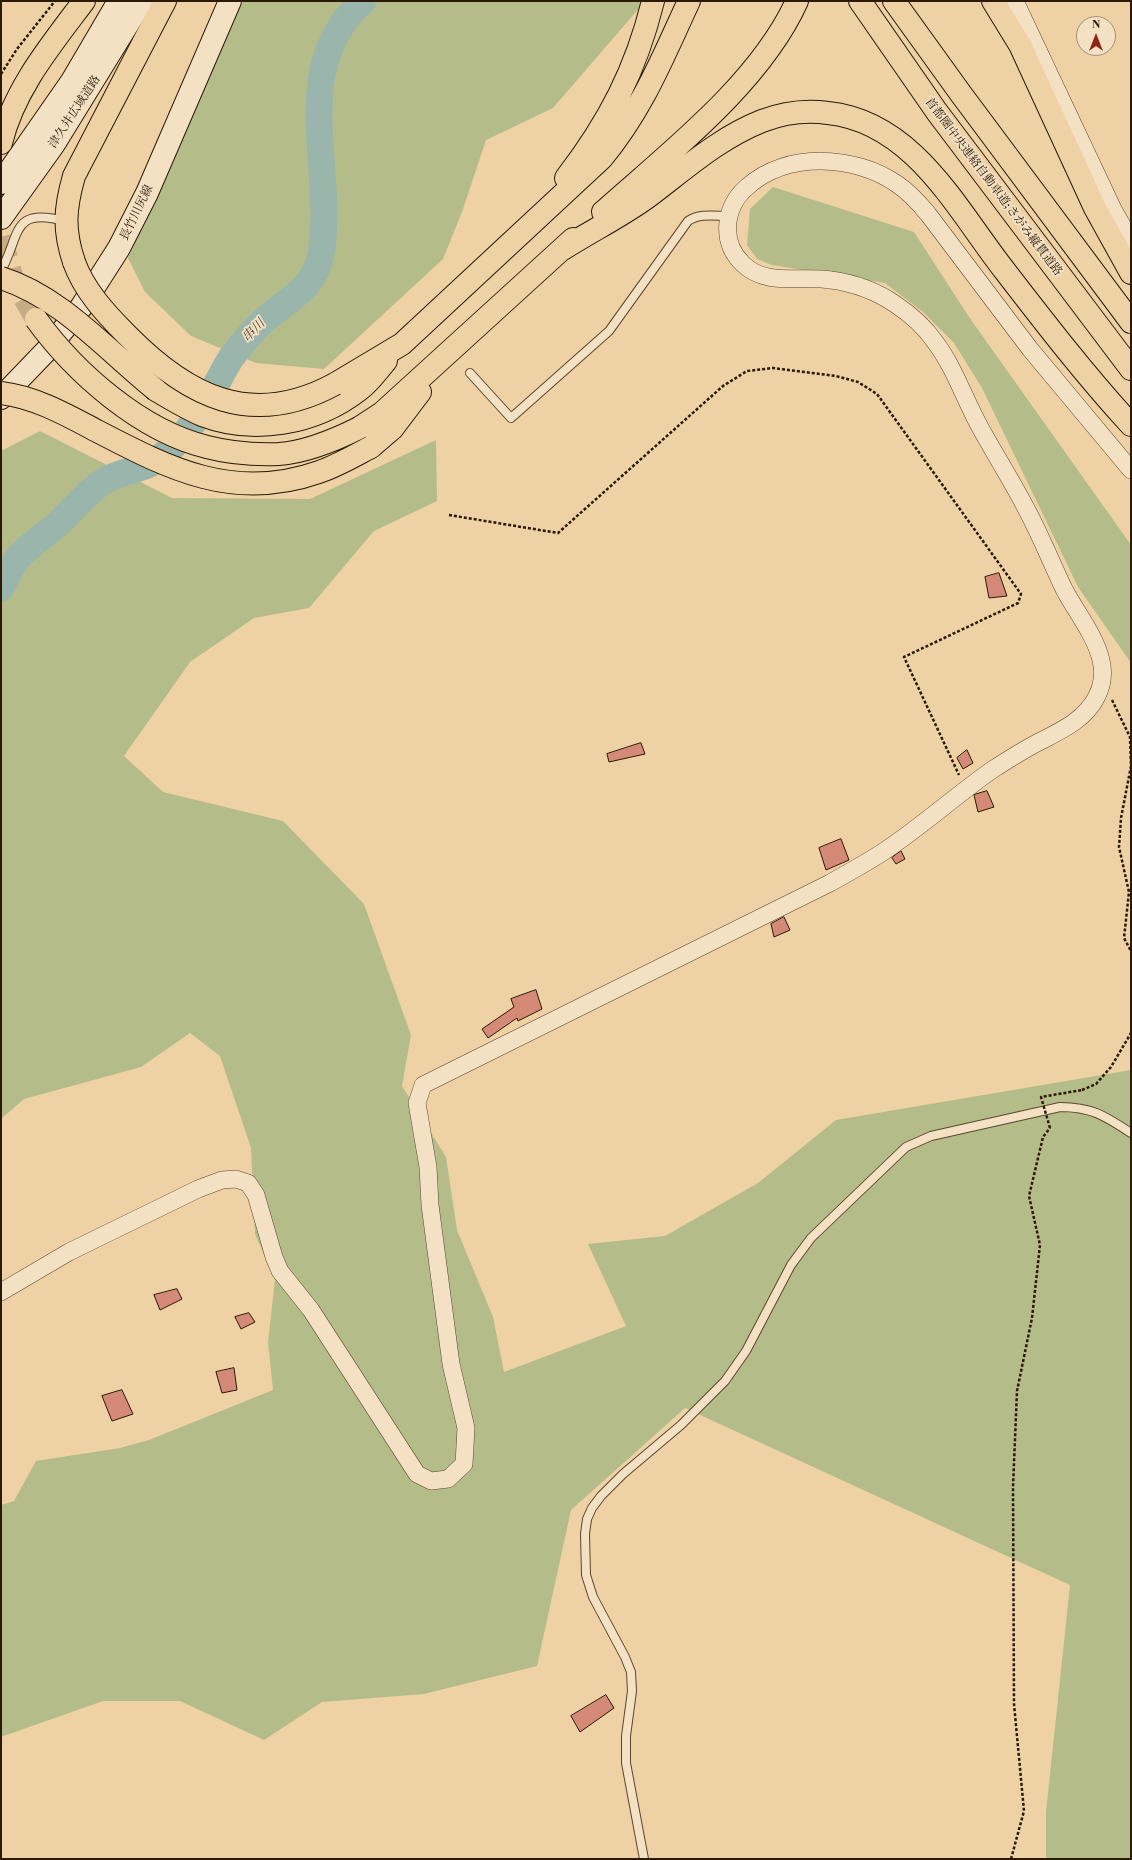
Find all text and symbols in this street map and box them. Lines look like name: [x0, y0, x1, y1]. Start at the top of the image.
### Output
north arrow: [1076, 16, 1116, 56]
text: N: [1092, 18, 1100, 32]
street label: 津久井広域道路: [46, 73, 104, 151]
street label: 首都圏中央連絡自動車道;さがみ縦貫道路: [921, 95, 1065, 279]
street label: 長竹川尻線: [117, 183, 157, 243]
water label: 串川: [239, 316, 269, 346]

